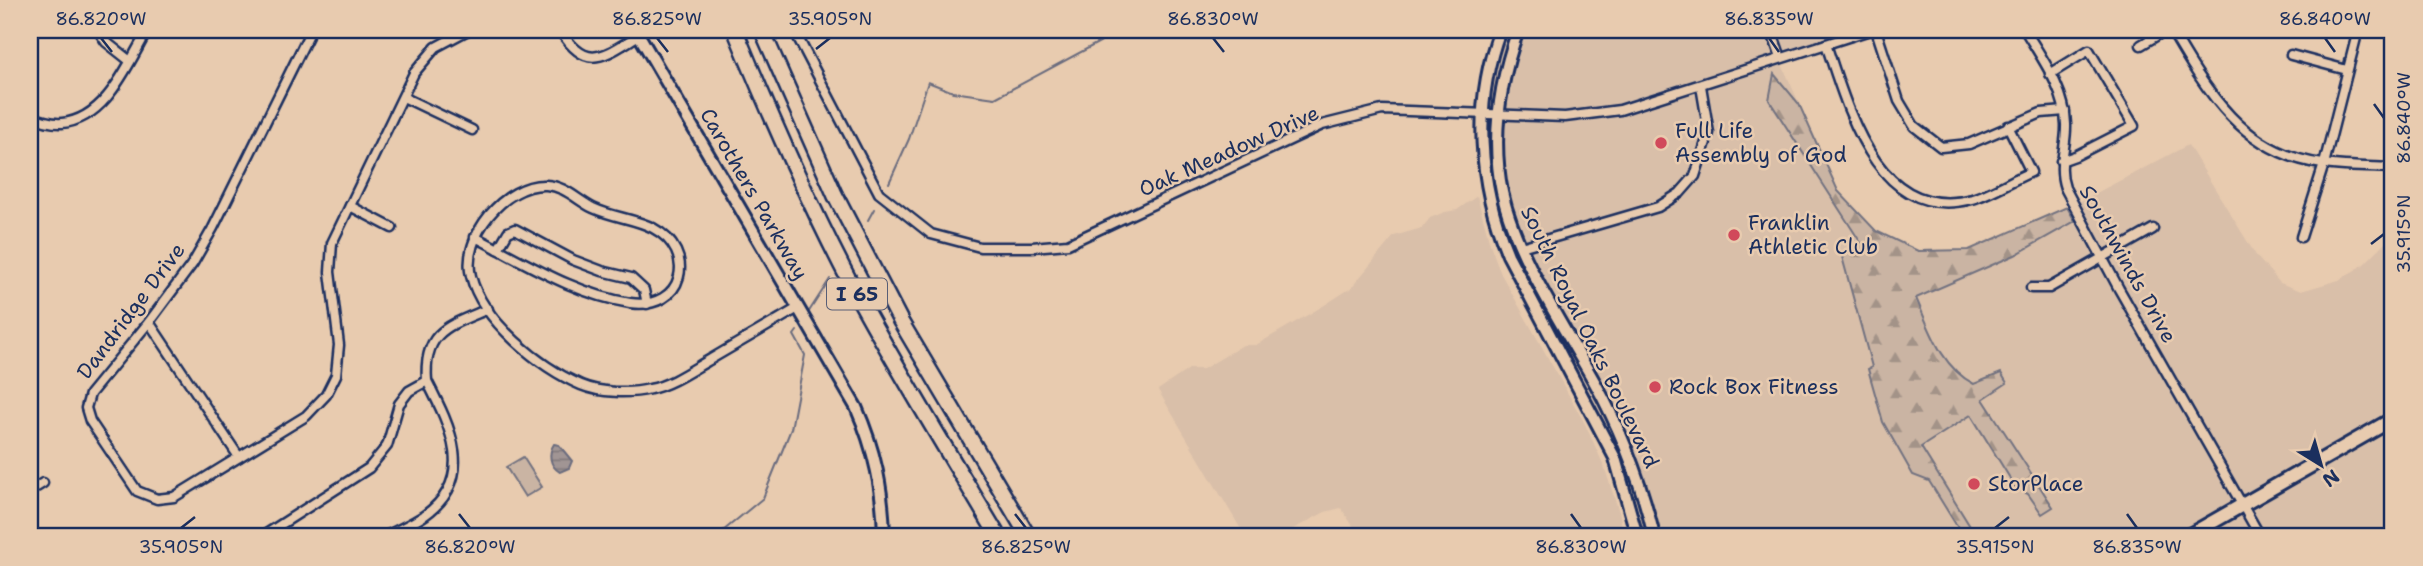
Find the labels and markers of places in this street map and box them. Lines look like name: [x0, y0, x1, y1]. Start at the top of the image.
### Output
place label: Full Life Assembly of God: [1675, 117, 1847, 169]
marker: Full Life Assembly of God: [1653, 135, 1669, 151]
place label: Franklin Athletic Club: [1748, 209, 1878, 261]
marker: Franklin Athletic Club: [1726, 227, 1742, 243]
place label: Rock Box Fitness: [1669, 373, 1839, 401]
marker: Rock Box Fitness: [1647, 379, 1663, 395]
place label: StorPlace: [1988, 470, 2084, 498]
marker: StorPlace: [1966, 476, 1982, 492]

